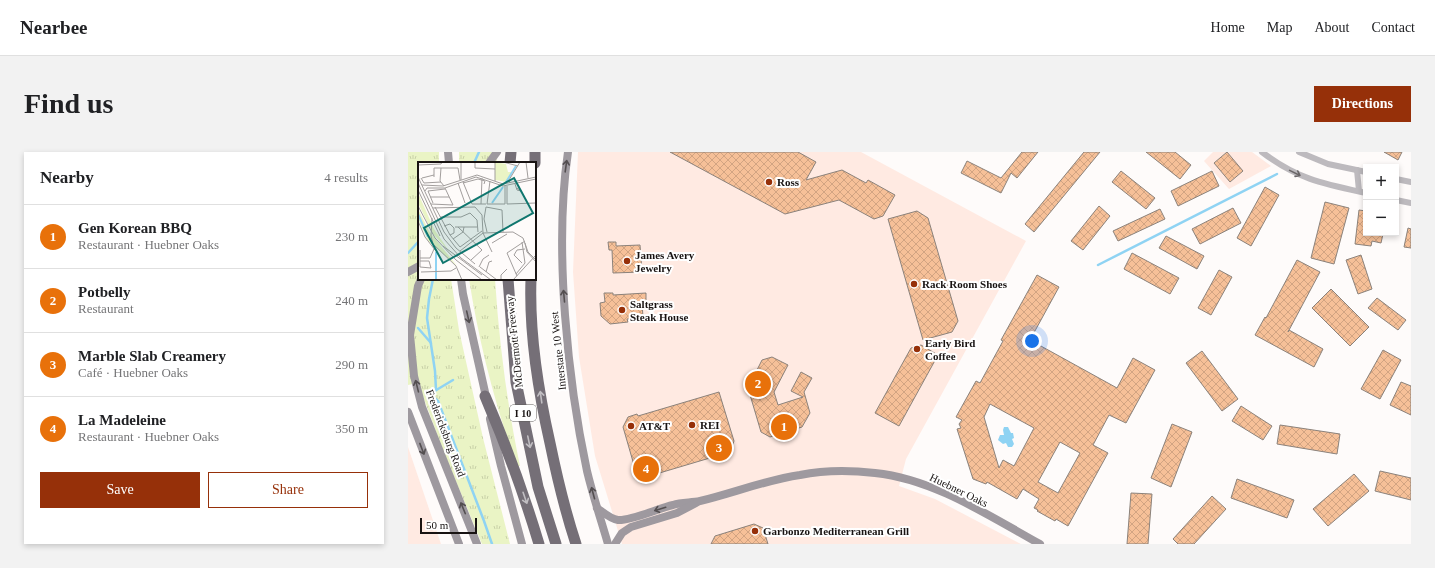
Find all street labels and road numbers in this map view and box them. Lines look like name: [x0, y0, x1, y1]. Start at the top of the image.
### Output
street label: McDermott Freeway: [503, 295, 525, 388]
street label: Interstate 10 West: [548, 311, 568, 391]
street label: Fredericksburg Road: [424, 388, 468, 479]
road number: I 10: [510, 405, 536, 421]
street label: Huebner Oaks: [928, 471, 990, 509]

